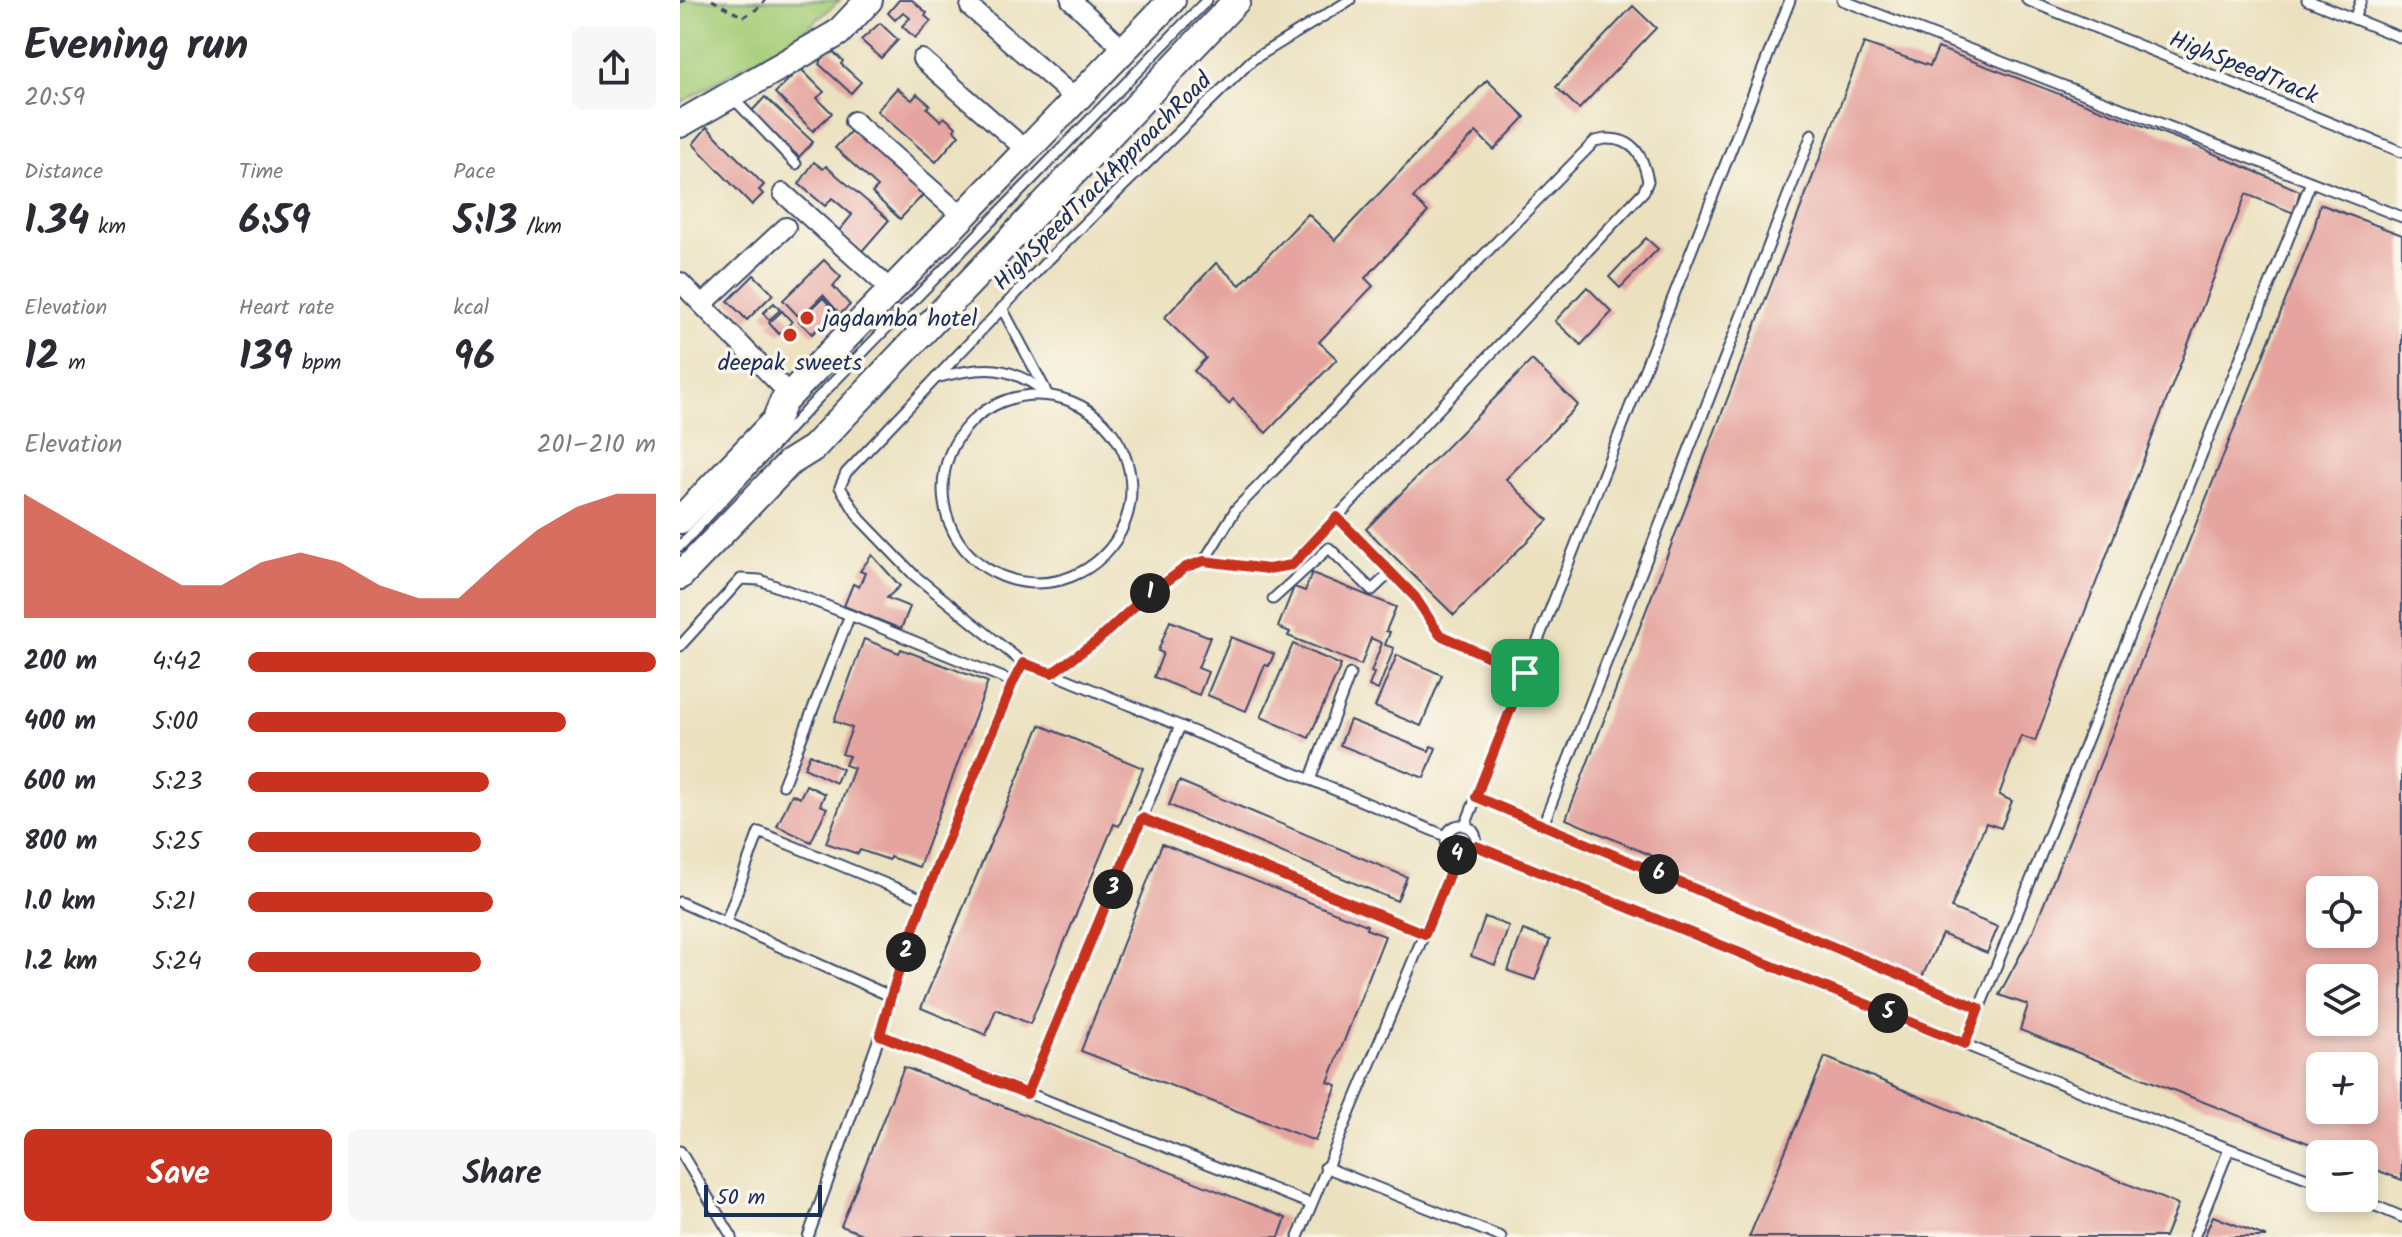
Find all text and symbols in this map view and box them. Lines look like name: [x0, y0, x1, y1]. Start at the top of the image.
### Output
text: Evening run: [24, 12, 248, 82]
street label: HighSpeedTrack: [2163, 21, 2325, 116]
button: share: [572, 26, 656, 110]
street label: HighSpeedTrackApproachRoad: [984, 63, 1223, 301]
text: 20:59: [24, 77, 85, 119]
text: Distance: [24, 155, 103, 190]
text: Time: [239, 155, 283, 190]
text: Pace: [453, 155, 495, 190]
text: 1.34: [24, 190, 89, 254]
text: 6:59: [239, 190, 311, 254]
text: 5:13: [453, 190, 517, 254]
text: km: [89, 210, 126, 245]
text: /km: [517, 210, 562, 245]
text: Elevation: [24, 291, 107, 326]
text: Heart rate: [239, 291, 334, 326]
text: kcal: [453, 291, 489, 326]
place label: jagdamba hotel: [817, 300, 977, 339]
marker: jagdamba hotel: [798, 309, 816, 327]
text: 12: [24, 326, 59, 390]
text: 139: [239, 326, 293, 390]
text: 96: [453, 326, 495, 390]
marker: deepak sweets: [781, 326, 799, 344]
place label: deepak sweets: [718, 344, 862, 383]
text: m: [59, 346, 86, 381]
text: bpm: [293, 346, 341, 381]
text: Elevation: [24, 424, 122, 466]
text: 201–210 m: [536, 424, 656, 466]
pin: 1: [1130, 573, 1170, 613]
text: 1: [1147, 575, 1153, 610]
pin: [1491, 639, 1559, 707]
text: 200 m: [24, 641, 97, 683]
text: 4:42: [152, 641, 202, 683]
icon: arrive: [1503, 651, 1547, 695]
text: 400 m: [24, 701, 96, 743]
text: 5:00: [152, 701, 198, 743]
text: 600 m: [24, 761, 96, 803]
text: 5:23: [152, 761, 202, 803]
text: 800 m: [24, 821, 97, 863]
text: 5:25: [152, 821, 201, 863]
pin: 4: [1437, 835, 1477, 875]
text: 4: [1451, 837, 1463, 872]
pin: 6: [1639, 854, 1679, 894]
text: 6: [1653, 856, 1665, 891]
pin: 3: [1093, 869, 1133, 909]
text: 3: [1107, 871, 1119, 906]
map controls: [2306, 876, 2378, 1212]
button: locate: [2306, 876, 2378, 948]
text: 1.0 km: [24, 881, 95, 923]
text: 5:21: [152, 881, 196, 923]
pin: 2: [886, 932, 926, 972]
text: 2: [900, 934, 912, 969]
text: 1.2 km: [24, 941, 97, 983]
text: 5:24: [152, 941, 202, 983]
button: layers: [2306, 964, 2378, 1036]
pin: 5: [1868, 993, 1908, 1033]
text: 5: [1882, 995, 1894, 1030]
button: +: [2306, 1052, 2378, 1124]
button: Save: [24, 1129, 332, 1221]
button: Share: [348, 1129, 656, 1221]
button: −: [2306, 1140, 2378, 1212]
scale bar: [704, 1181, 822, 1217]
text: 50 m: [716, 1181, 765, 1216]

